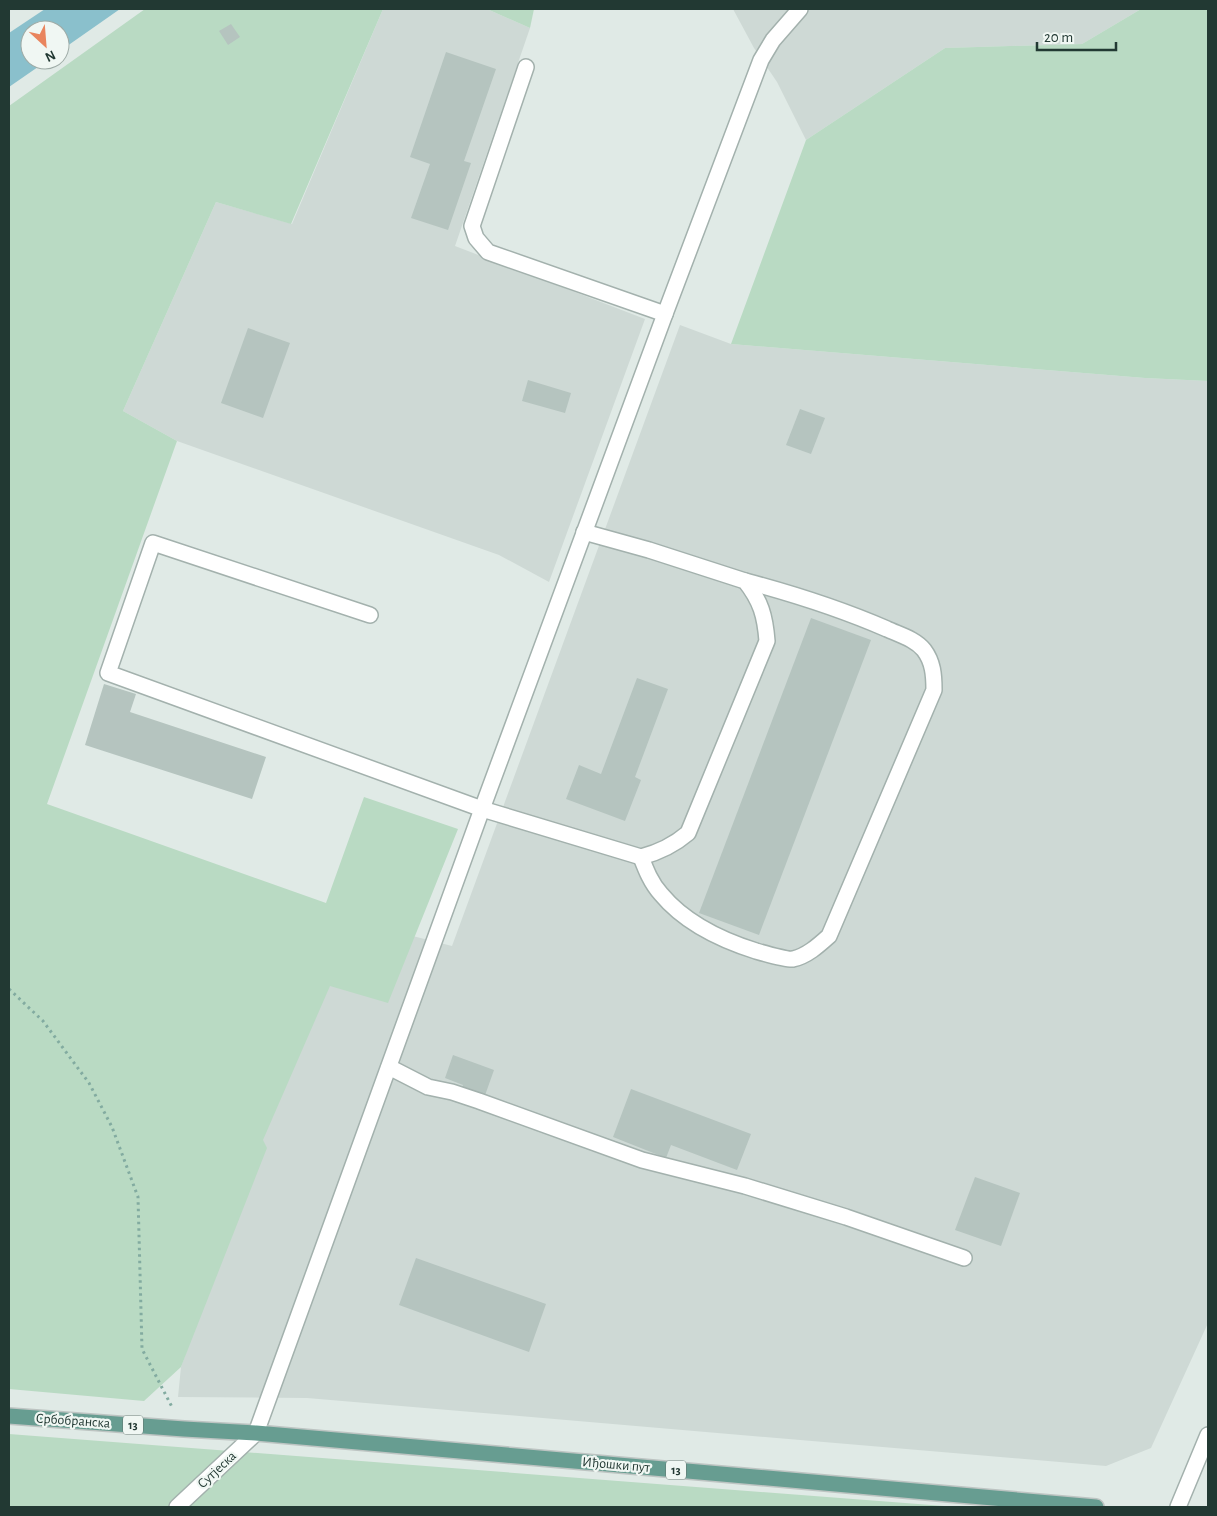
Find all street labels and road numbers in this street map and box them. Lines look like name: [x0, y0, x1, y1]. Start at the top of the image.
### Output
street label: Србобранска: [35, 1411, 111, 1431]
road number: 13: [123, 1416, 143, 1434]
street label: Сутјеска: [195, 1448, 239, 1491]
street label: Иђошки пут: [582, 1455, 651, 1475]
road number: 13: [666, 1460, 686, 1480]

